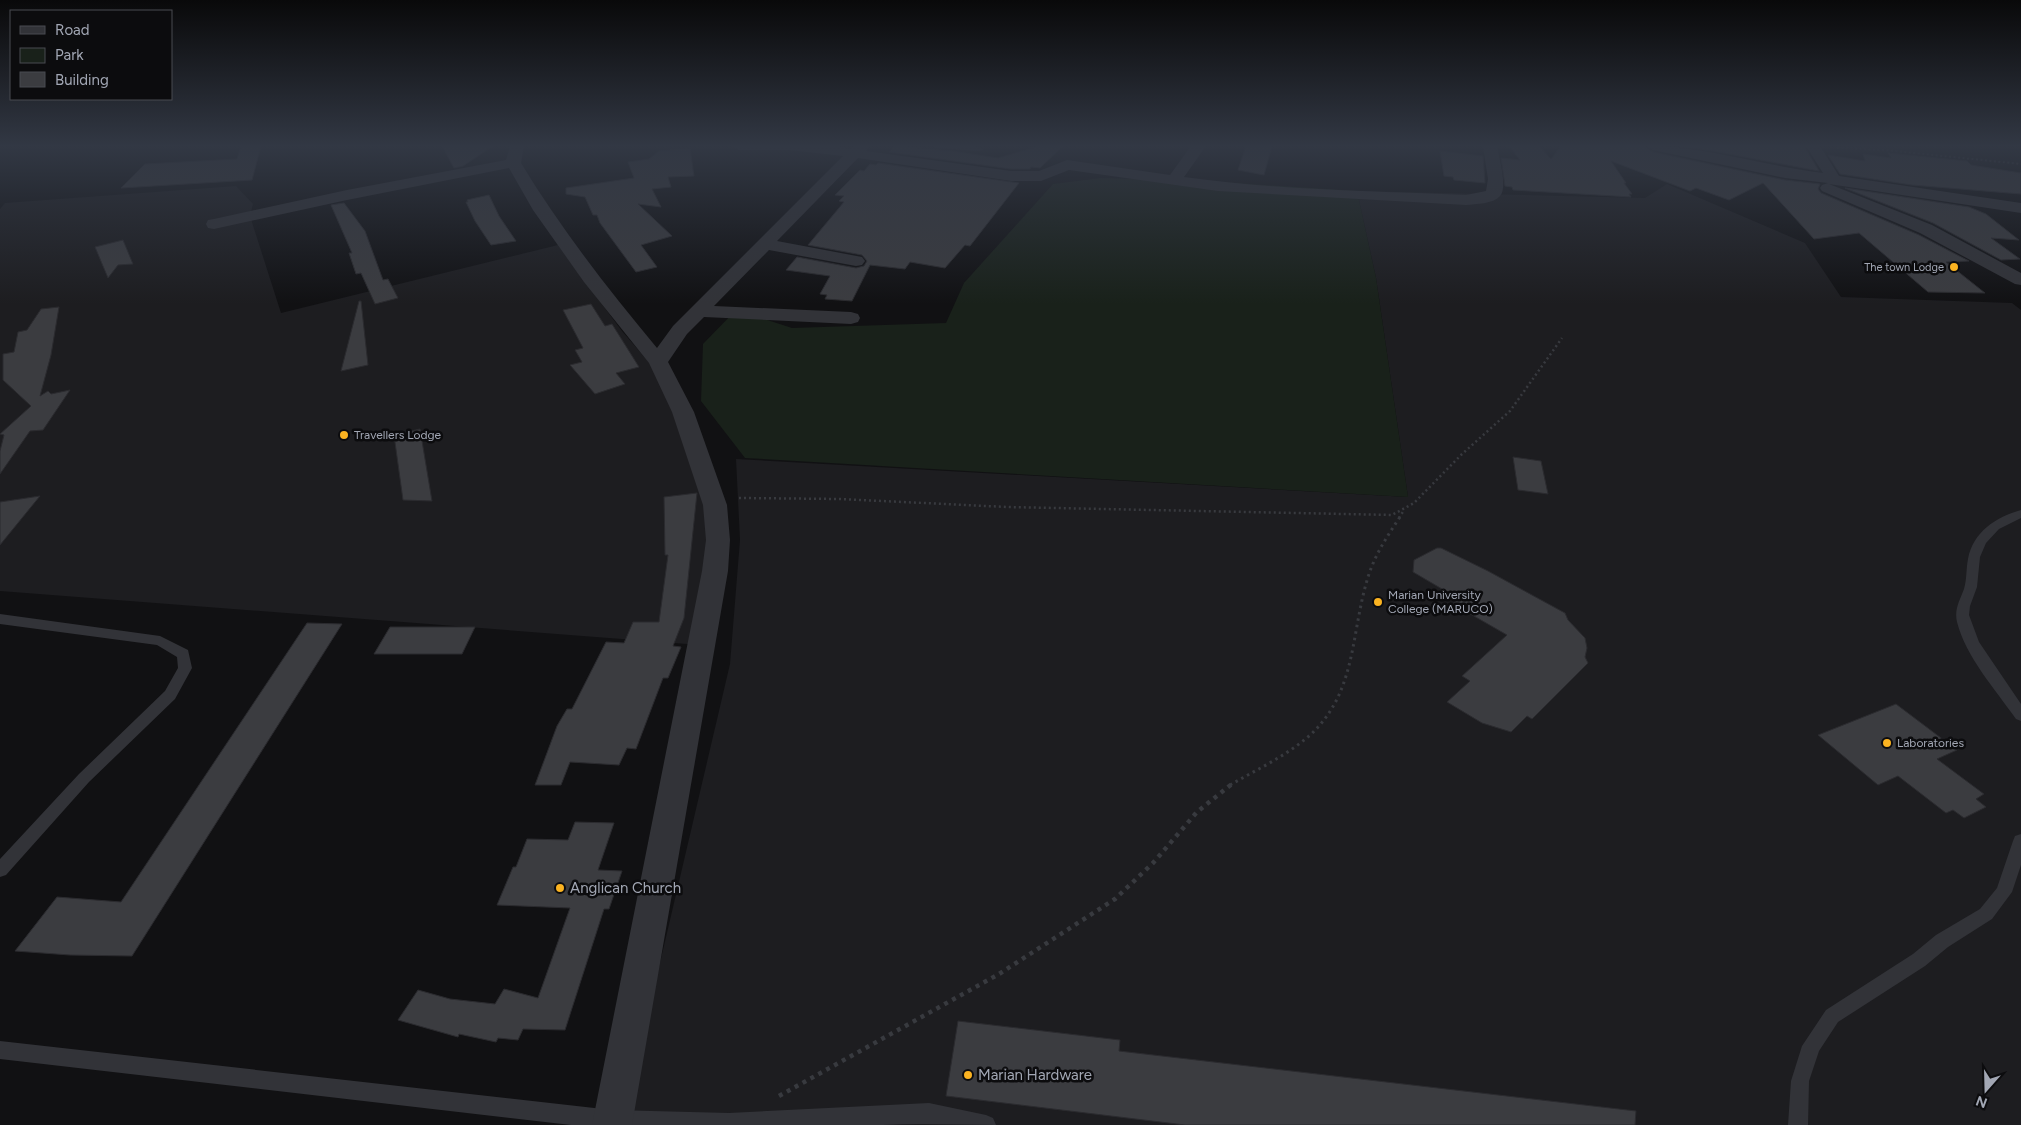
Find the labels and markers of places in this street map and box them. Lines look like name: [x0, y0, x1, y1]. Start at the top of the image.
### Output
place label: The town Lodge: [1864, 261, 1944, 274]
marker: The town Lodge: [1948, 261, 1960, 273]
place label: Travellers Lodge: [354, 428, 442, 442]
marker: Travellers Lodge: [338, 429, 350, 441]
place label: Marian University College (MARUCO): [1388, 588, 1493, 616]
marker: Marian University College (MARUCO): [1372, 596, 1384, 608]
place label: Laboratories: [1897, 736, 1964, 750]
marker: Laboratories: [1881, 737, 1893, 749]
place label: Anglican Church: [570, 879, 681, 897]
marker: Anglican Church: [554, 882, 566, 894]
place label: Marian Hardware: [978, 1066, 1092, 1084]
marker: Marian Hardware: [962, 1069, 974, 1081]

